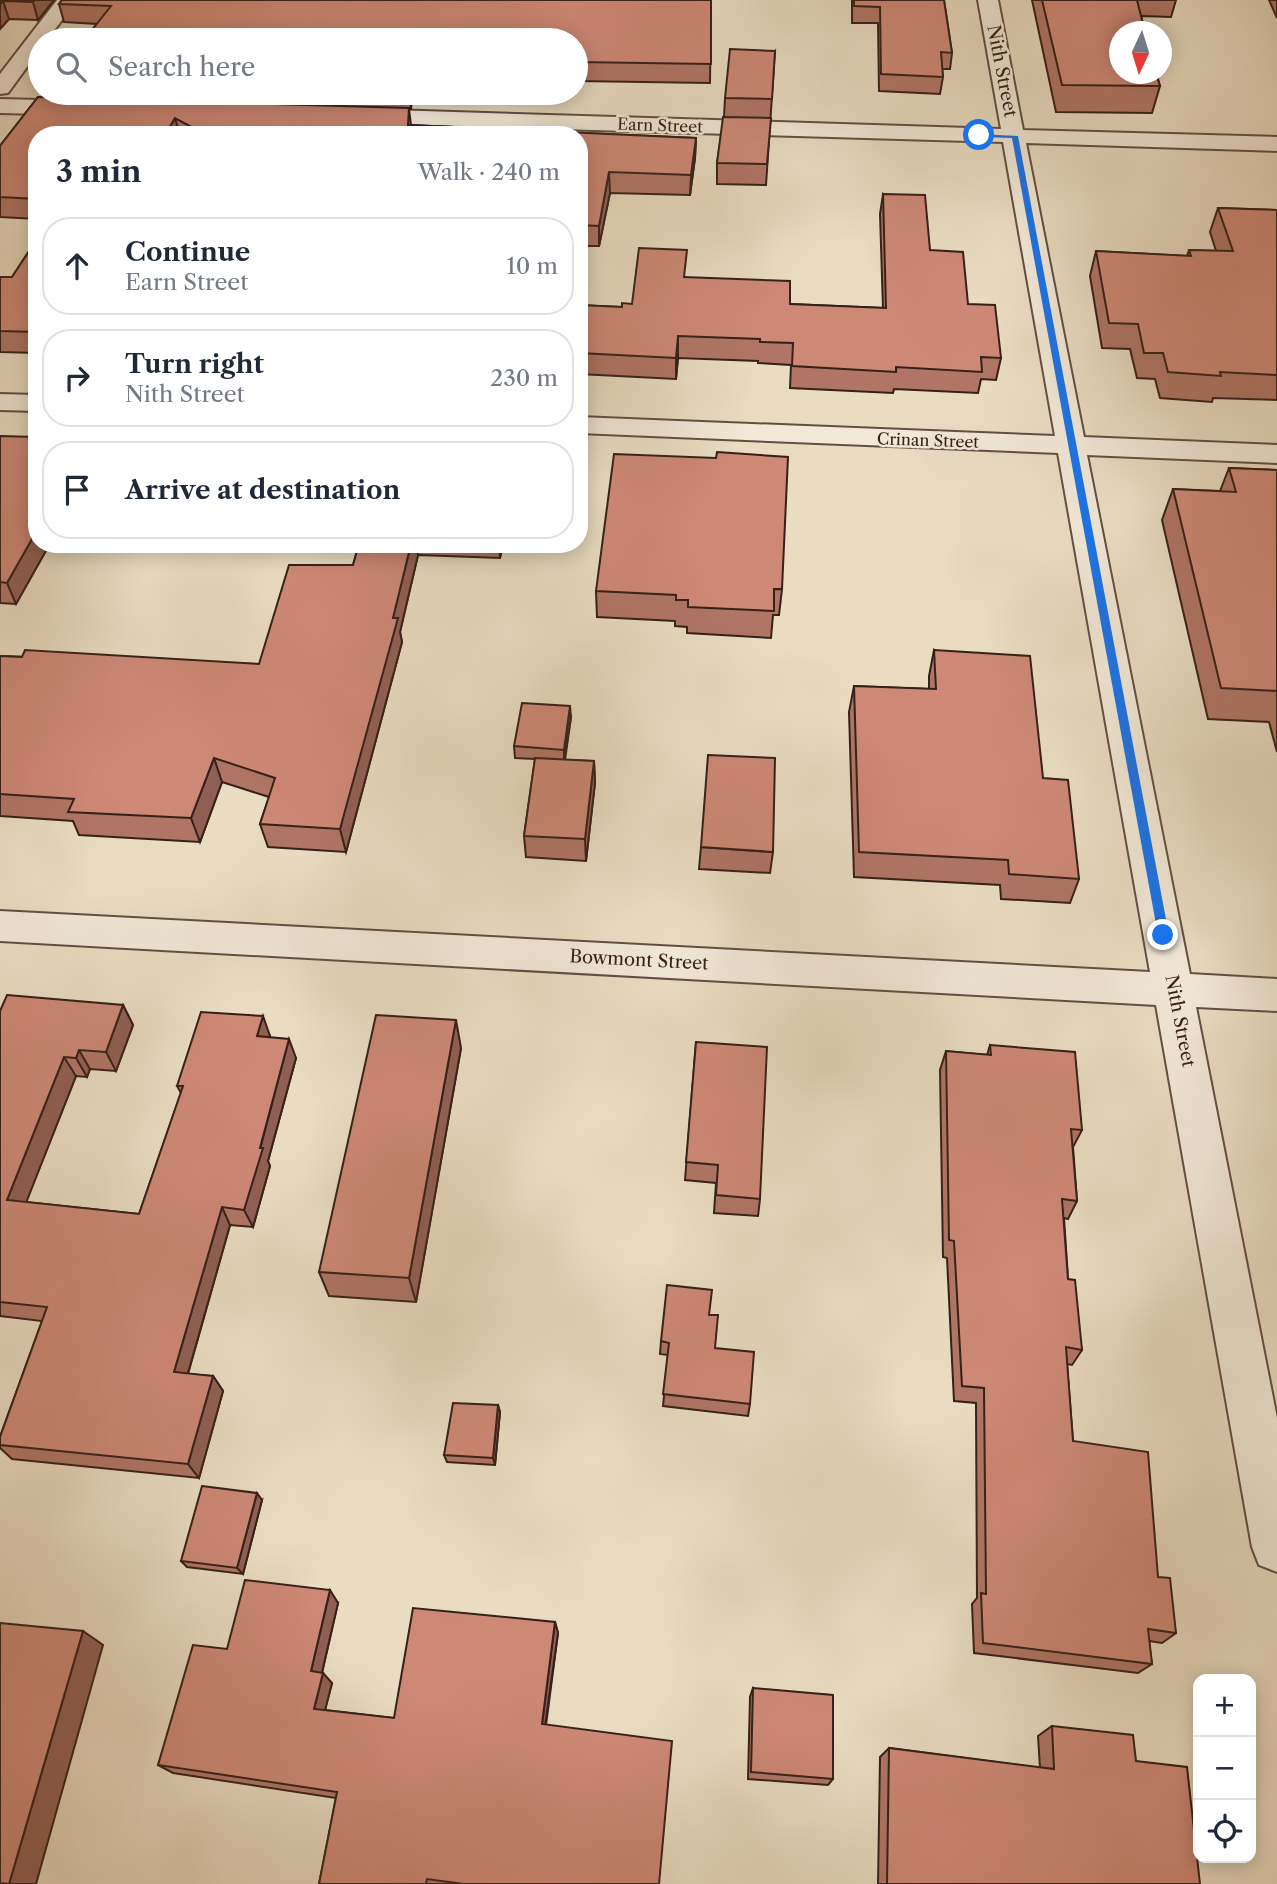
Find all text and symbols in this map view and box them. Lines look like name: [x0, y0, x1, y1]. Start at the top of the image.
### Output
north arrow: [1109, 21, 1172, 84]
street label: Nith Street: [982, 23, 1022, 120]
search box: [28, 28, 588, 105]
icon: search: [52, 48, 90, 86]
text: Search here: [108, 51, 255, 83]
street label: Earn Street: [617, 114, 704, 137]
route start: [963, 119, 994, 150]
text: 3 min: [56, 153, 142, 190]
text: Walk · 240 m: [418, 158, 560, 186]
text: Continue: [125, 236, 250, 268]
icon: ahead: [58, 247, 96, 285]
text: 10 m: [506, 252, 558, 280]
text: Earn Street: [125, 268, 248, 296]
text: Turn right: [125, 348, 264, 380]
icon: right: [58, 359, 96, 397]
text: 230 m: [490, 364, 558, 392]
text: Nith Street: [125, 380, 245, 408]
street label: Crinan Street: [877, 428, 980, 452]
icon: arrive: [58, 471, 96, 509]
text: Arrive at destination: [125, 474, 400, 506]
route end: [1147, 919, 1178, 950]
street label: Bowmont Street: [569, 945, 710, 975]
street label: Nith Street: [1160, 973, 1200, 1070]
map controls: [1193, 1674, 1256, 1863]
button: +: [1193, 1674, 1256, 1737]
button: −: [1193, 1737, 1256, 1800]
button: locate: [1193, 1800, 1256, 1863]

